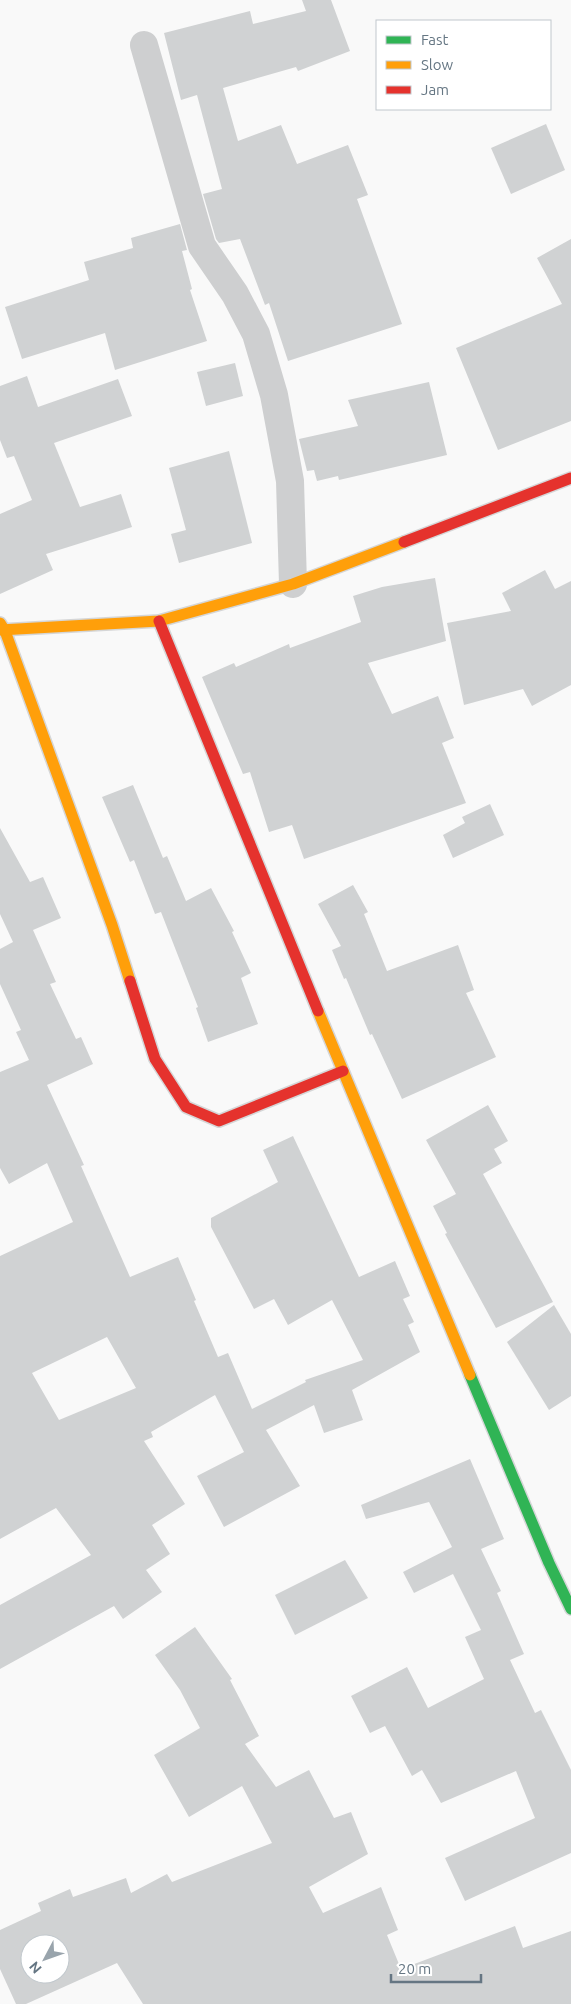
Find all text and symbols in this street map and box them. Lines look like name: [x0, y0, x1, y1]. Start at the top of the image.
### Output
legend: [376, 20, 551, 110]
text: Fast: [421, 31, 449, 48]
text: Slow: [421, 56, 454, 73]
text: Jam: [421, 81, 449, 98]
north arrow: [20, 1934, 70, 1984]
scale bar: [391, 1952, 481, 1984]
text: N: [26, 1958, 45, 1977]
text: 20 m: [398, 1960, 431, 1977]

